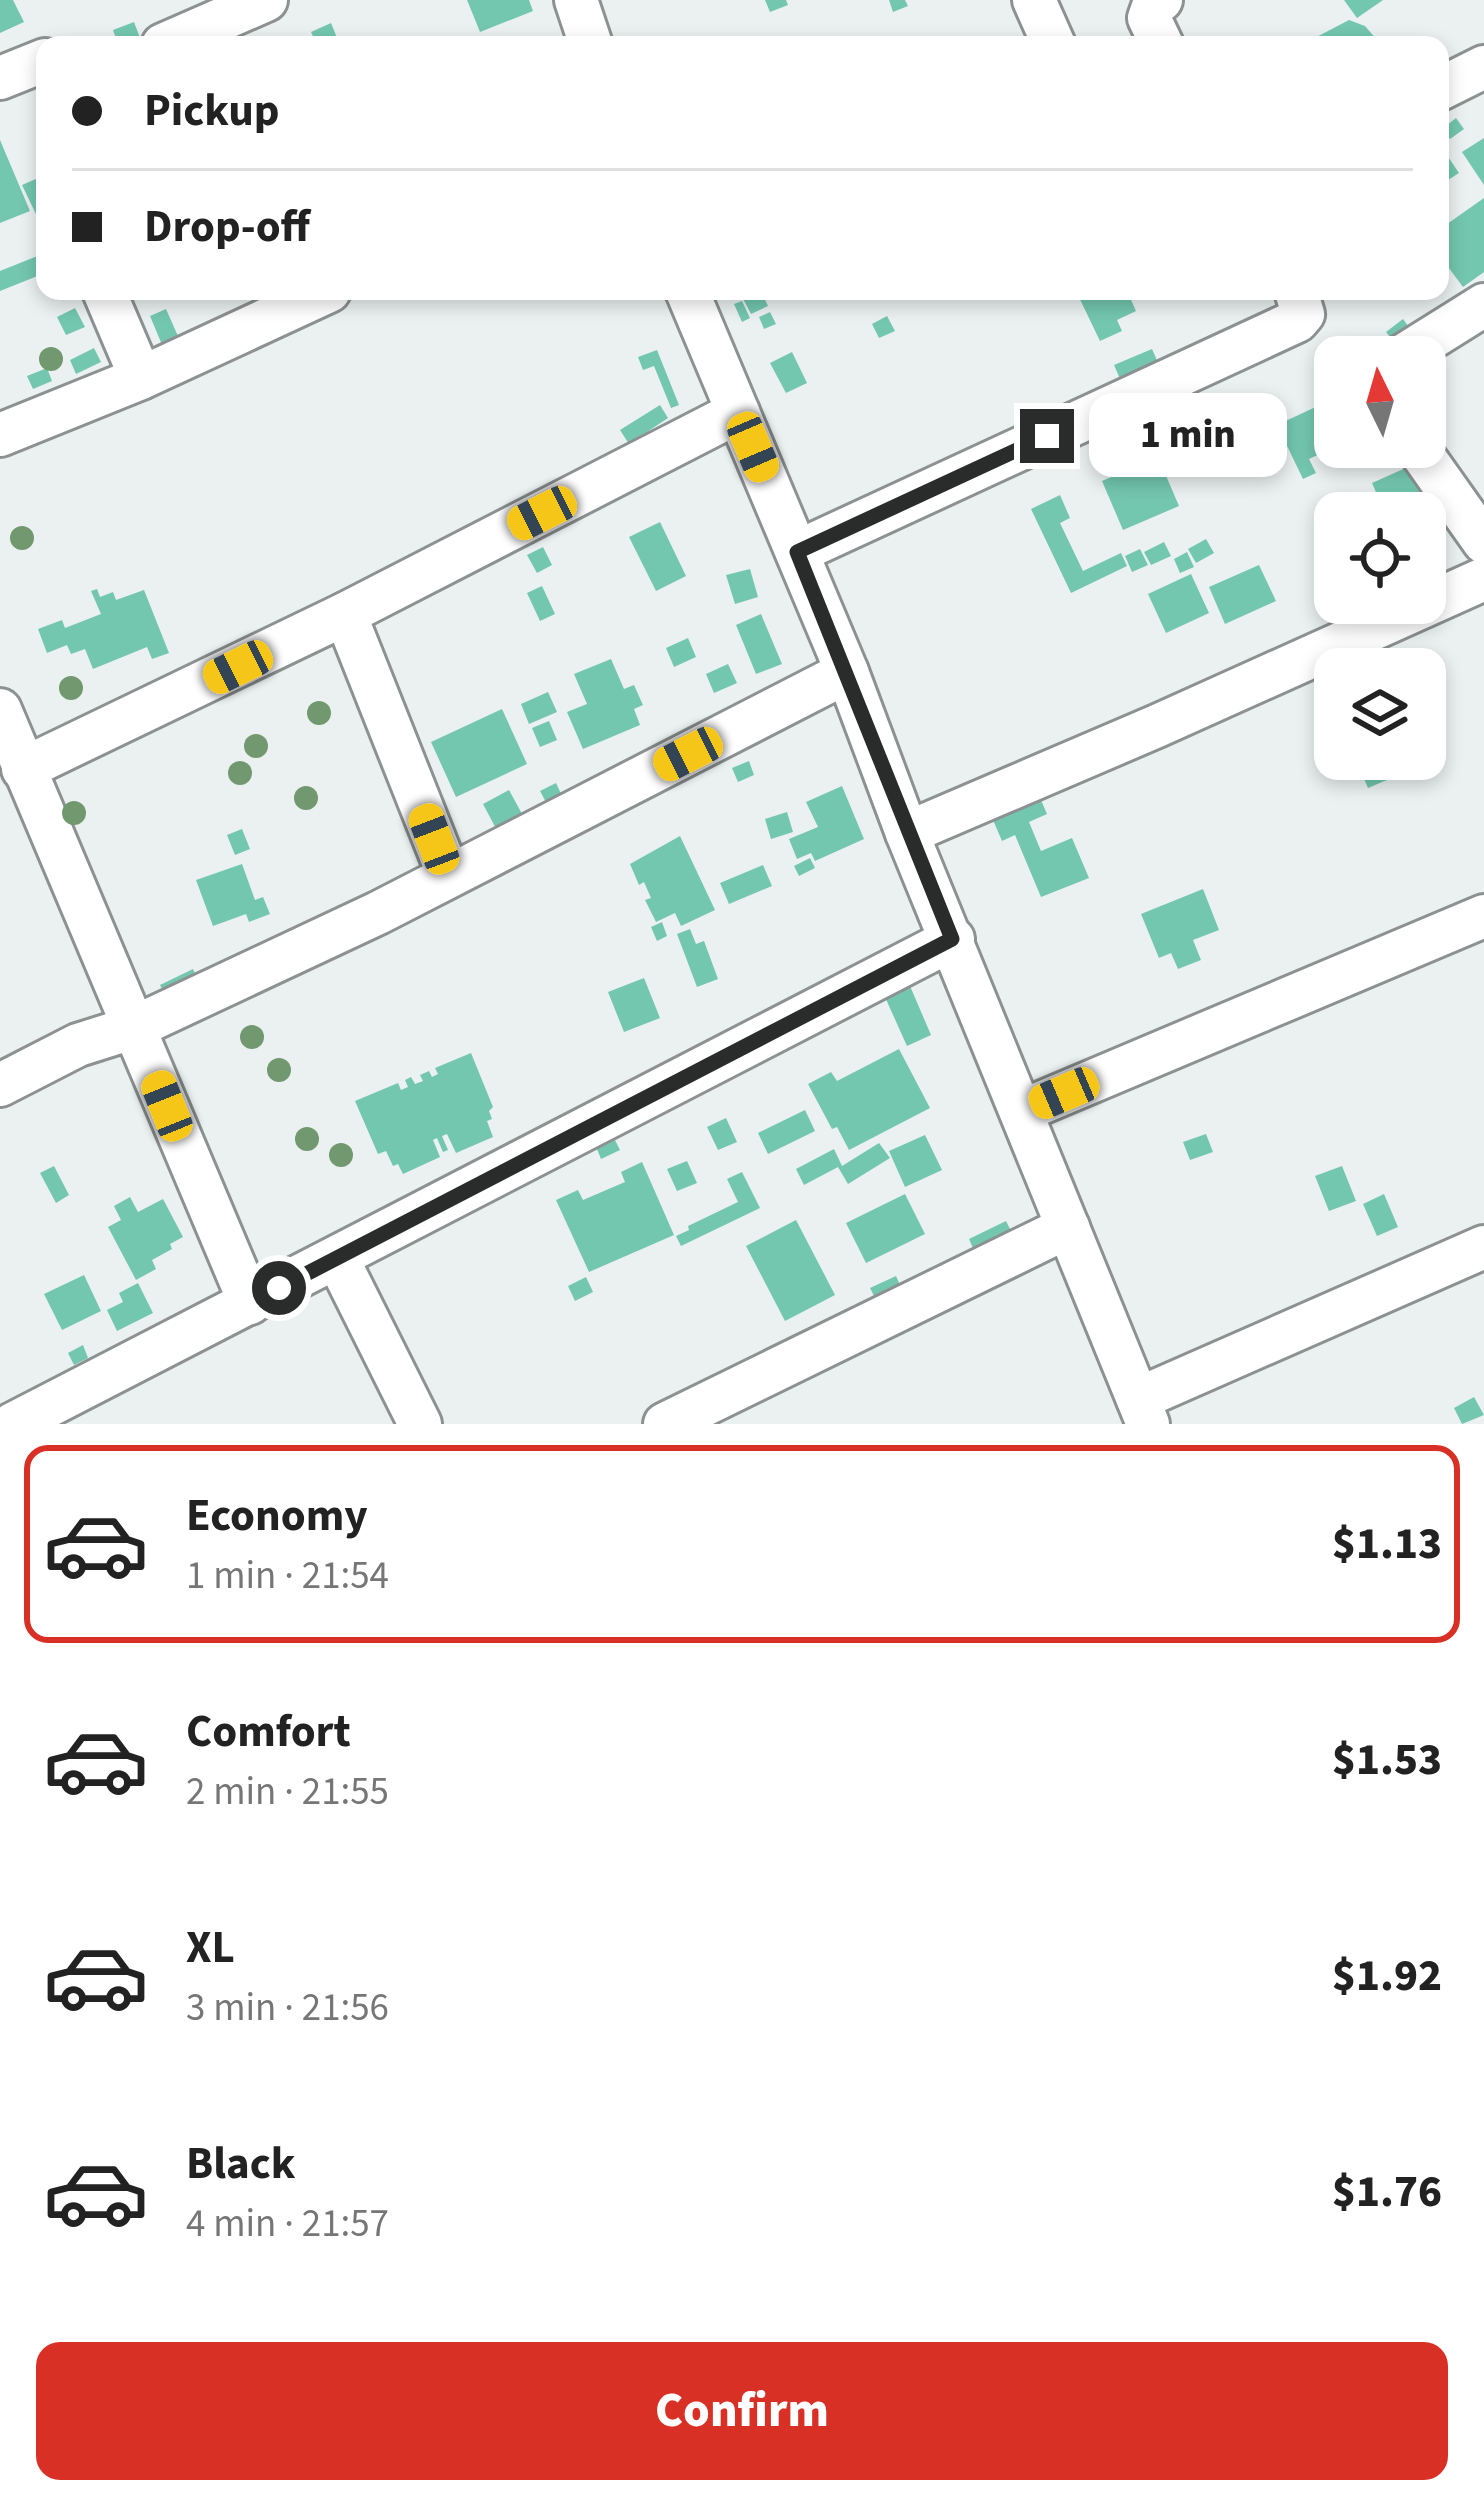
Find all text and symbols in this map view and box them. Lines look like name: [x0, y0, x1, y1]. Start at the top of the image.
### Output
text: Pickup: [144, 79, 280, 143]
text: Drop-off: [144, 195, 310, 259]
north arrow: [1314, 336, 1446, 468]
map controls: [1314, 336, 1446, 780]
callout: 1 min: [1089, 394, 1287, 478]
car: [722, 407, 784, 487]
text: 1 min: [1140, 407, 1236, 463]
route end: [1020, 409, 1074, 463]
car: [502, 481, 582, 545]
button: locate: [1314, 492, 1446, 624]
car: [198, 635, 278, 699]
button: layers: [1314, 648, 1446, 780]
car: [648, 722, 728, 786]
car: [404, 799, 464, 879]
car: [1024, 1062, 1104, 1124]
car: [137, 1066, 197, 1146]
route start: [252, 1261, 306, 1315]
text: Economy: [186, 1484, 368, 1548]
icon: car: [42, 1490, 150, 1598]
text: $1.13: [1332, 1512, 1442, 1576]
text: 1 min · 21:54: [186, 1548, 389, 1604]
text: Comfort: [186, 1700, 351, 1764]
icon: car: [42, 1706, 150, 1814]
text: $1.53: [1332, 1728, 1442, 1792]
text: 2 min · 21:55: [186, 1764, 389, 1820]
text: XL: [186, 1916, 235, 1980]
icon: car: [42, 1922, 150, 2030]
text: $1.92: [1332, 1944, 1442, 2008]
text: 3 min · 21:56: [186, 1980, 389, 2036]
text: Black: [186, 2132, 296, 2196]
icon: car: [42, 2138, 150, 2246]
text: $1.76: [1332, 2160, 1442, 2224]
text: 4 min · 21:57: [186, 2196, 389, 2252]
button: Confirm: [36, 2342, 1448, 2480]

